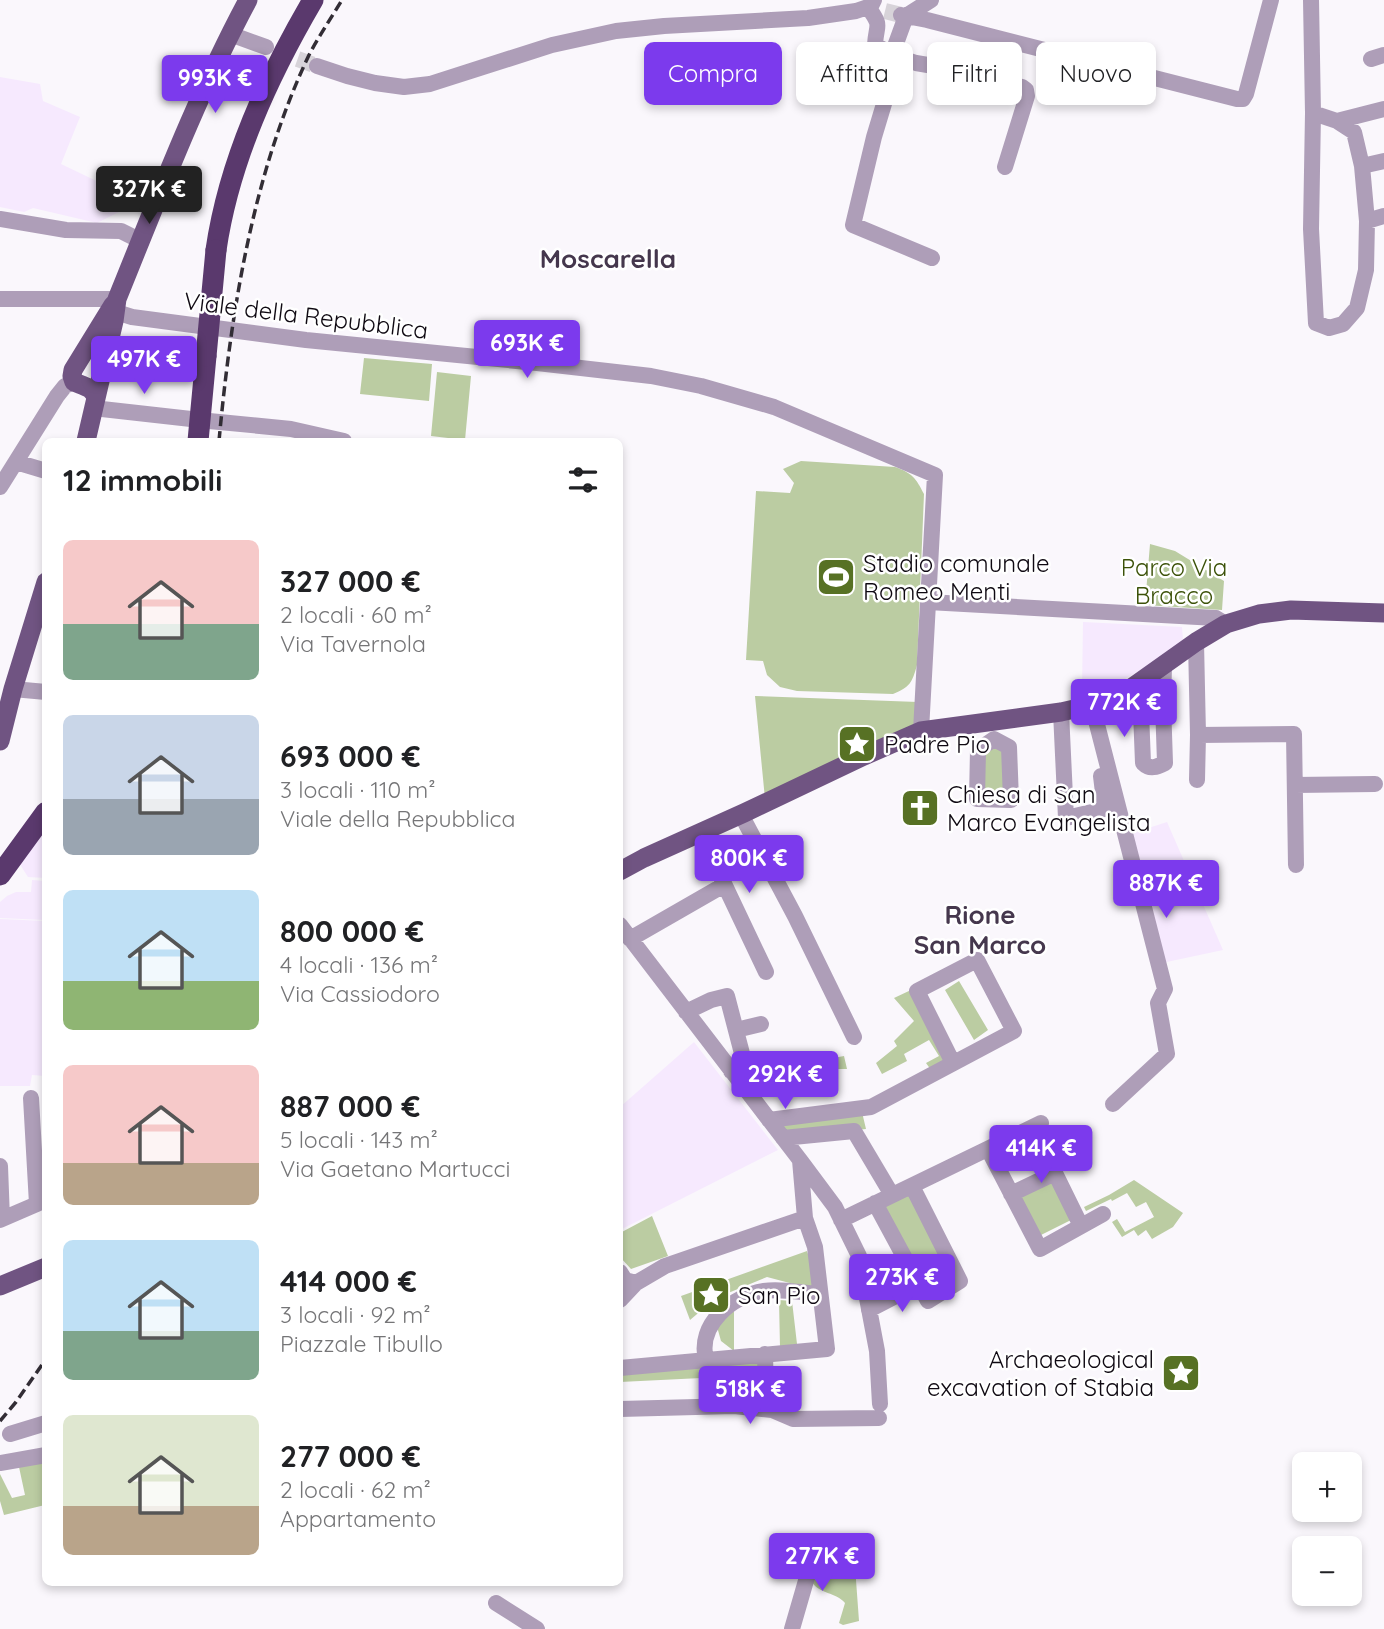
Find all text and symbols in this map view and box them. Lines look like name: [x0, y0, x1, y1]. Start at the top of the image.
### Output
chip: Compra: [644, 42, 782, 105]
chip: Affitta: [796, 42, 913, 105]
chip: Filtri: [927, 42, 1022, 105]
chip: Nuovo: [1036, 42, 1156, 105]
pin: 993K €: [158, 55, 272, 115]
text: 993K €: [178, 63, 252, 92]
pin: 327K €: [92, 166, 206, 226]
text: 327K €: [112, 174, 186, 203]
district label: Moscarella: [540, 242, 676, 275]
street label: Viale della Repubblica: [182, 285, 430, 345]
pin: 693K €: [470, 320, 584, 380]
text: 693K €: [490, 328, 564, 357]
pin: 497K €: [87, 336, 201, 396]
text: 497K €: [107, 344, 181, 373]
text: 12 immobili: [63, 461, 222, 499]
icon: filters: [564, 461, 602, 499]
place label: Stadio comunale Romeo Menti: [863, 548, 1050, 606]
park label: Parco Via Bracco: [1121, 552, 1227, 610]
sports icon: Stadio comunale Romeo Menti: [815, 556, 857, 598]
text: 327 000 €: [280, 562, 421, 600]
icon: home: [119, 568, 203, 652]
text: 2 locali · 60 m²: [280, 600, 432, 629]
text: Via Tavernola: [280, 629, 426, 658]
pin: 772K €: [1067, 680, 1181, 739]
text: 772K €: [1087, 687, 1161, 716]
place icon: Padre Pio: [836, 723, 878, 765]
place label: Padre Pio: [884, 729, 990, 759]
text: 693 000 €: [280, 737, 421, 775]
icon: home: [119, 743, 203, 827]
text: 3 locali · 110 m²: [280, 775, 436, 804]
place label: Chiesa di San Marco Evangelista: [947, 779, 1151, 837]
church icon: Chiesa di San Marco Evangelista: [899, 787, 941, 829]
text: Viale della Repubblica: [280, 804, 515, 833]
pin: 800K €: [692, 836, 806, 895]
text: 800K €: [711, 843, 787, 872]
pin: 887K €: [1109, 860, 1223, 920]
text: 887K €: [1129, 868, 1203, 897]
district label: Rione San Marco: [914, 898, 1046, 961]
text: 800 000 €: [280, 912, 424, 950]
icon: home: [119, 918, 203, 1002]
text: 4 locali · 136 m²: [280, 950, 438, 979]
text: Via Cassiodoro: [280, 979, 440, 1008]
pin: 292K €: [728, 1052, 842, 1111]
text: 292K €: [747, 1059, 823, 1088]
text: 887 000 €: [280, 1087, 420, 1125]
icon: home: [119, 1093, 203, 1177]
text: 5 locali · 143 m²: [280, 1125, 438, 1154]
pin: 414K €: [984, 1126, 1098, 1185]
text: 414K €: [1005, 1133, 1077, 1162]
text: Via Gaetano Martucci: [280, 1154, 510, 1183]
pin: 273K €: [845, 1254, 959, 1314]
text: 414 000 €: [280, 1262, 417, 1300]
text: 273K €: [865, 1262, 939, 1291]
icon: home: [119, 1268, 203, 1352]
place icon: San Pio: [690, 1274, 732, 1316]
place label: San Pio: [738, 1280, 820, 1310]
text: 3 locali · 92 m²: [280, 1300, 431, 1329]
text: Piazzale Tibullo: [280, 1329, 443, 1358]
place label: Archaeological excavation of Stabia: [927, 1344, 1154, 1402]
place icon: Archaeological excavation of Stabia: [1160, 1352, 1202, 1394]
pin: 518K €: [693, 1366, 807, 1426]
text: 518K €: [715, 1374, 785, 1403]
text: 277 000 €: [280, 1437, 421, 1475]
icon: home: [119, 1443, 203, 1527]
map controls: [1292, 1452, 1362, 1606]
button: +: [1292, 1452, 1362, 1522]
text: 2 locali · 62 m²: [280, 1475, 431, 1504]
text: Appartamento: [280, 1504, 436, 1533]
pin: 277K €: [765, 1534, 879, 1593]
button: −: [1292, 1536, 1362, 1606]
text: 277K €: [785, 1541, 859, 1570]

